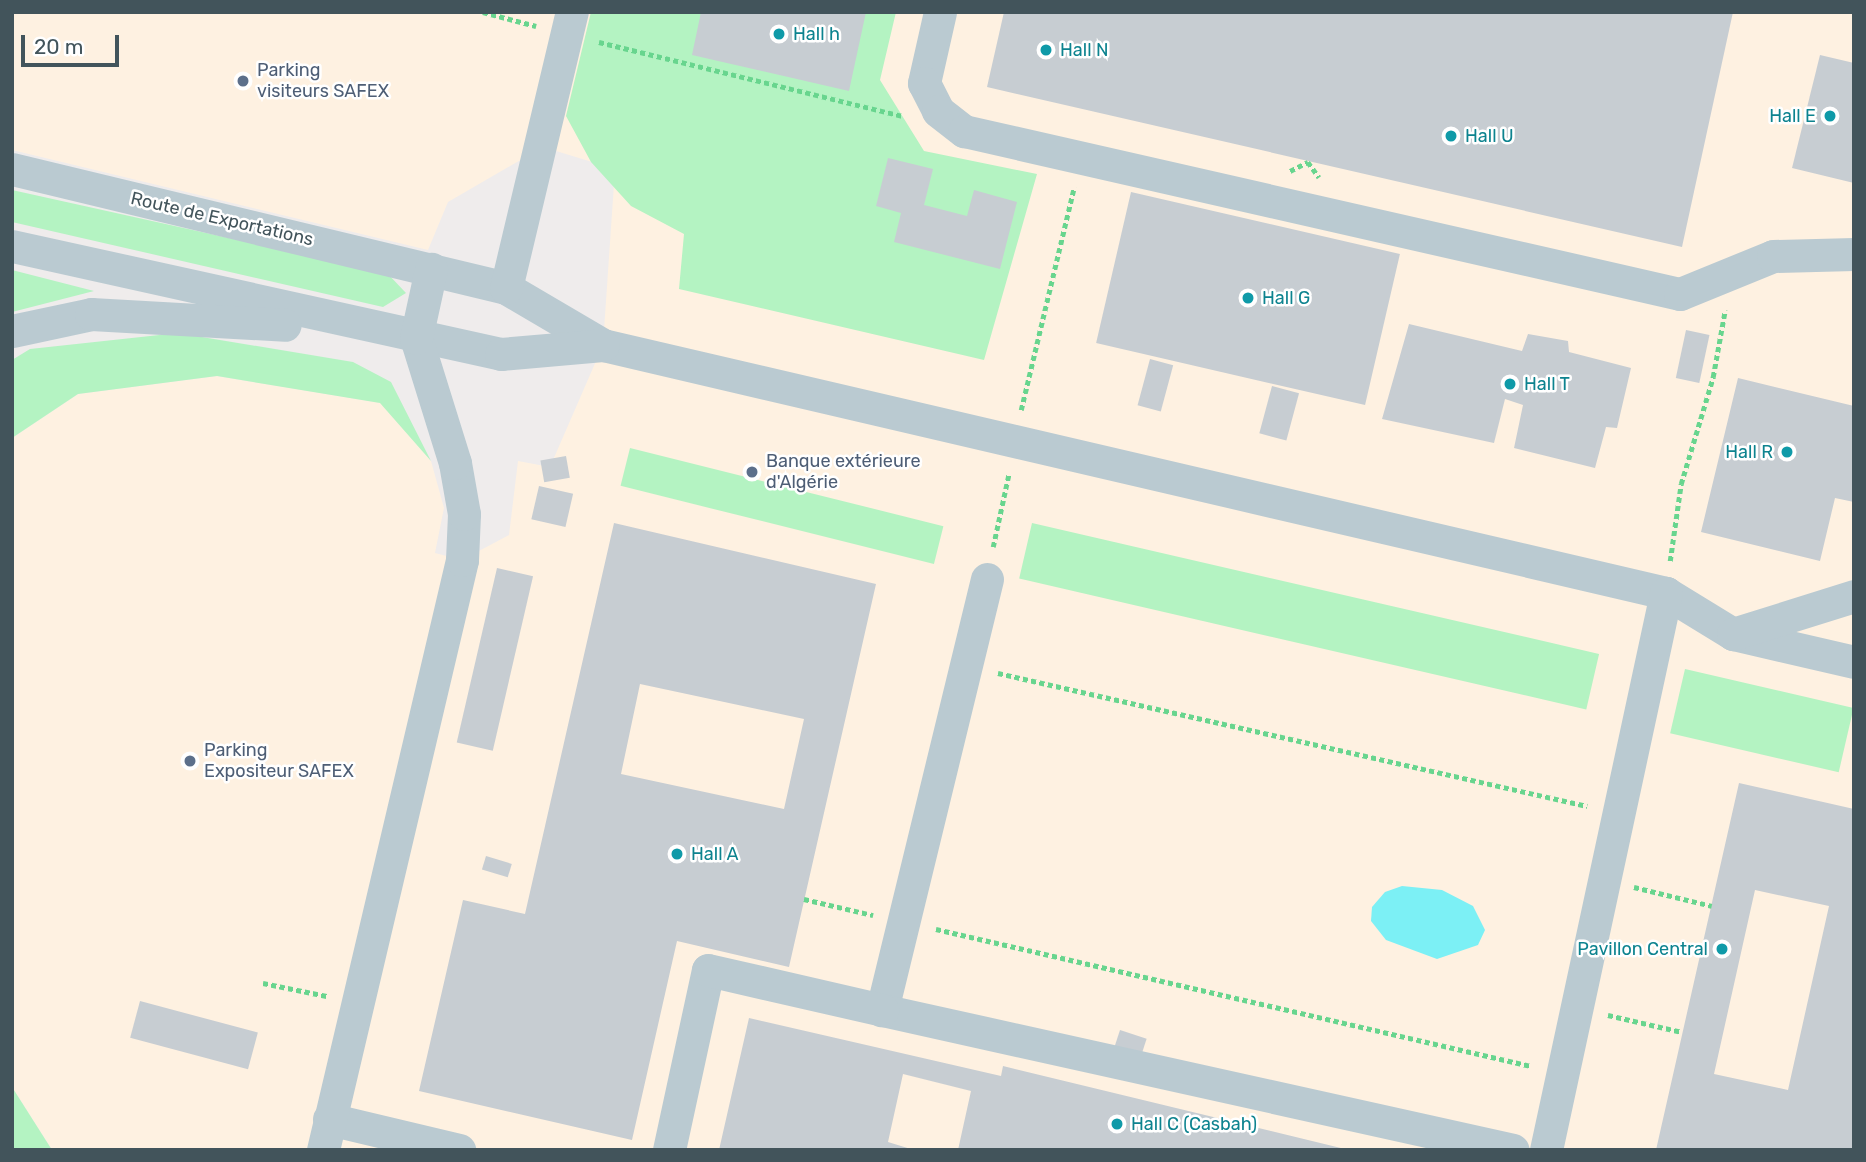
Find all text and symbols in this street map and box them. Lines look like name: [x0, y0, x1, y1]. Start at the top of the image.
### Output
scale bar: [24, 21, 122, 65]
place label: Hall h: [793, 23, 840, 45]
marker: Hall h: [771, 26, 787, 42]
text: 20 m: [34, 34, 83, 59]
place label: Hall N: [1060, 39, 1108, 61]
marker: Hall N: [1038, 42, 1054, 58]
place label: Parking visiteurs SAFEX: [257, 60, 389, 102]
marker: Parking visiteurs SAFEX: [235, 73, 251, 89]
place label: Hall E: [1769, 105, 1816, 127]
marker: Hall E: [1822, 108, 1838, 124]
place label: Hall U: [1465, 125, 1514, 147]
marker: Hall U: [1443, 128, 1459, 144]
street label: Route de Exportations: [129, 187, 315, 251]
place label: Hall G: [1262, 287, 1310, 309]
marker: Hall G: [1240, 290, 1256, 306]
place label: Hall T: [1524, 373, 1570, 395]
marker: Hall T: [1502, 376, 1518, 392]
place label: Hall R: [1725, 441, 1773, 463]
marker: Hall R: [1779, 444, 1795, 460]
place label: Banque extérieure d'Algérie: [766, 451, 920, 494]
marker: Banque extérieure d'Algérie: [744, 464, 760, 480]
place label: Parking Expositeur SAFEX: [204, 740, 354, 782]
marker: Parking Expositeur SAFEX: [182, 753, 198, 769]
place label: Hall A: [691, 843, 739, 865]
marker: Hall A: [669, 846, 685, 862]
place label: Pavillon Central: [1577, 938, 1708, 960]
marker: Pavillon Central: [1714, 941, 1730, 957]
place label: Hall C (Casbah): [1131, 1113, 1257, 1135]
marker: Hall C (Casbah): [1109, 1116, 1125, 1132]

